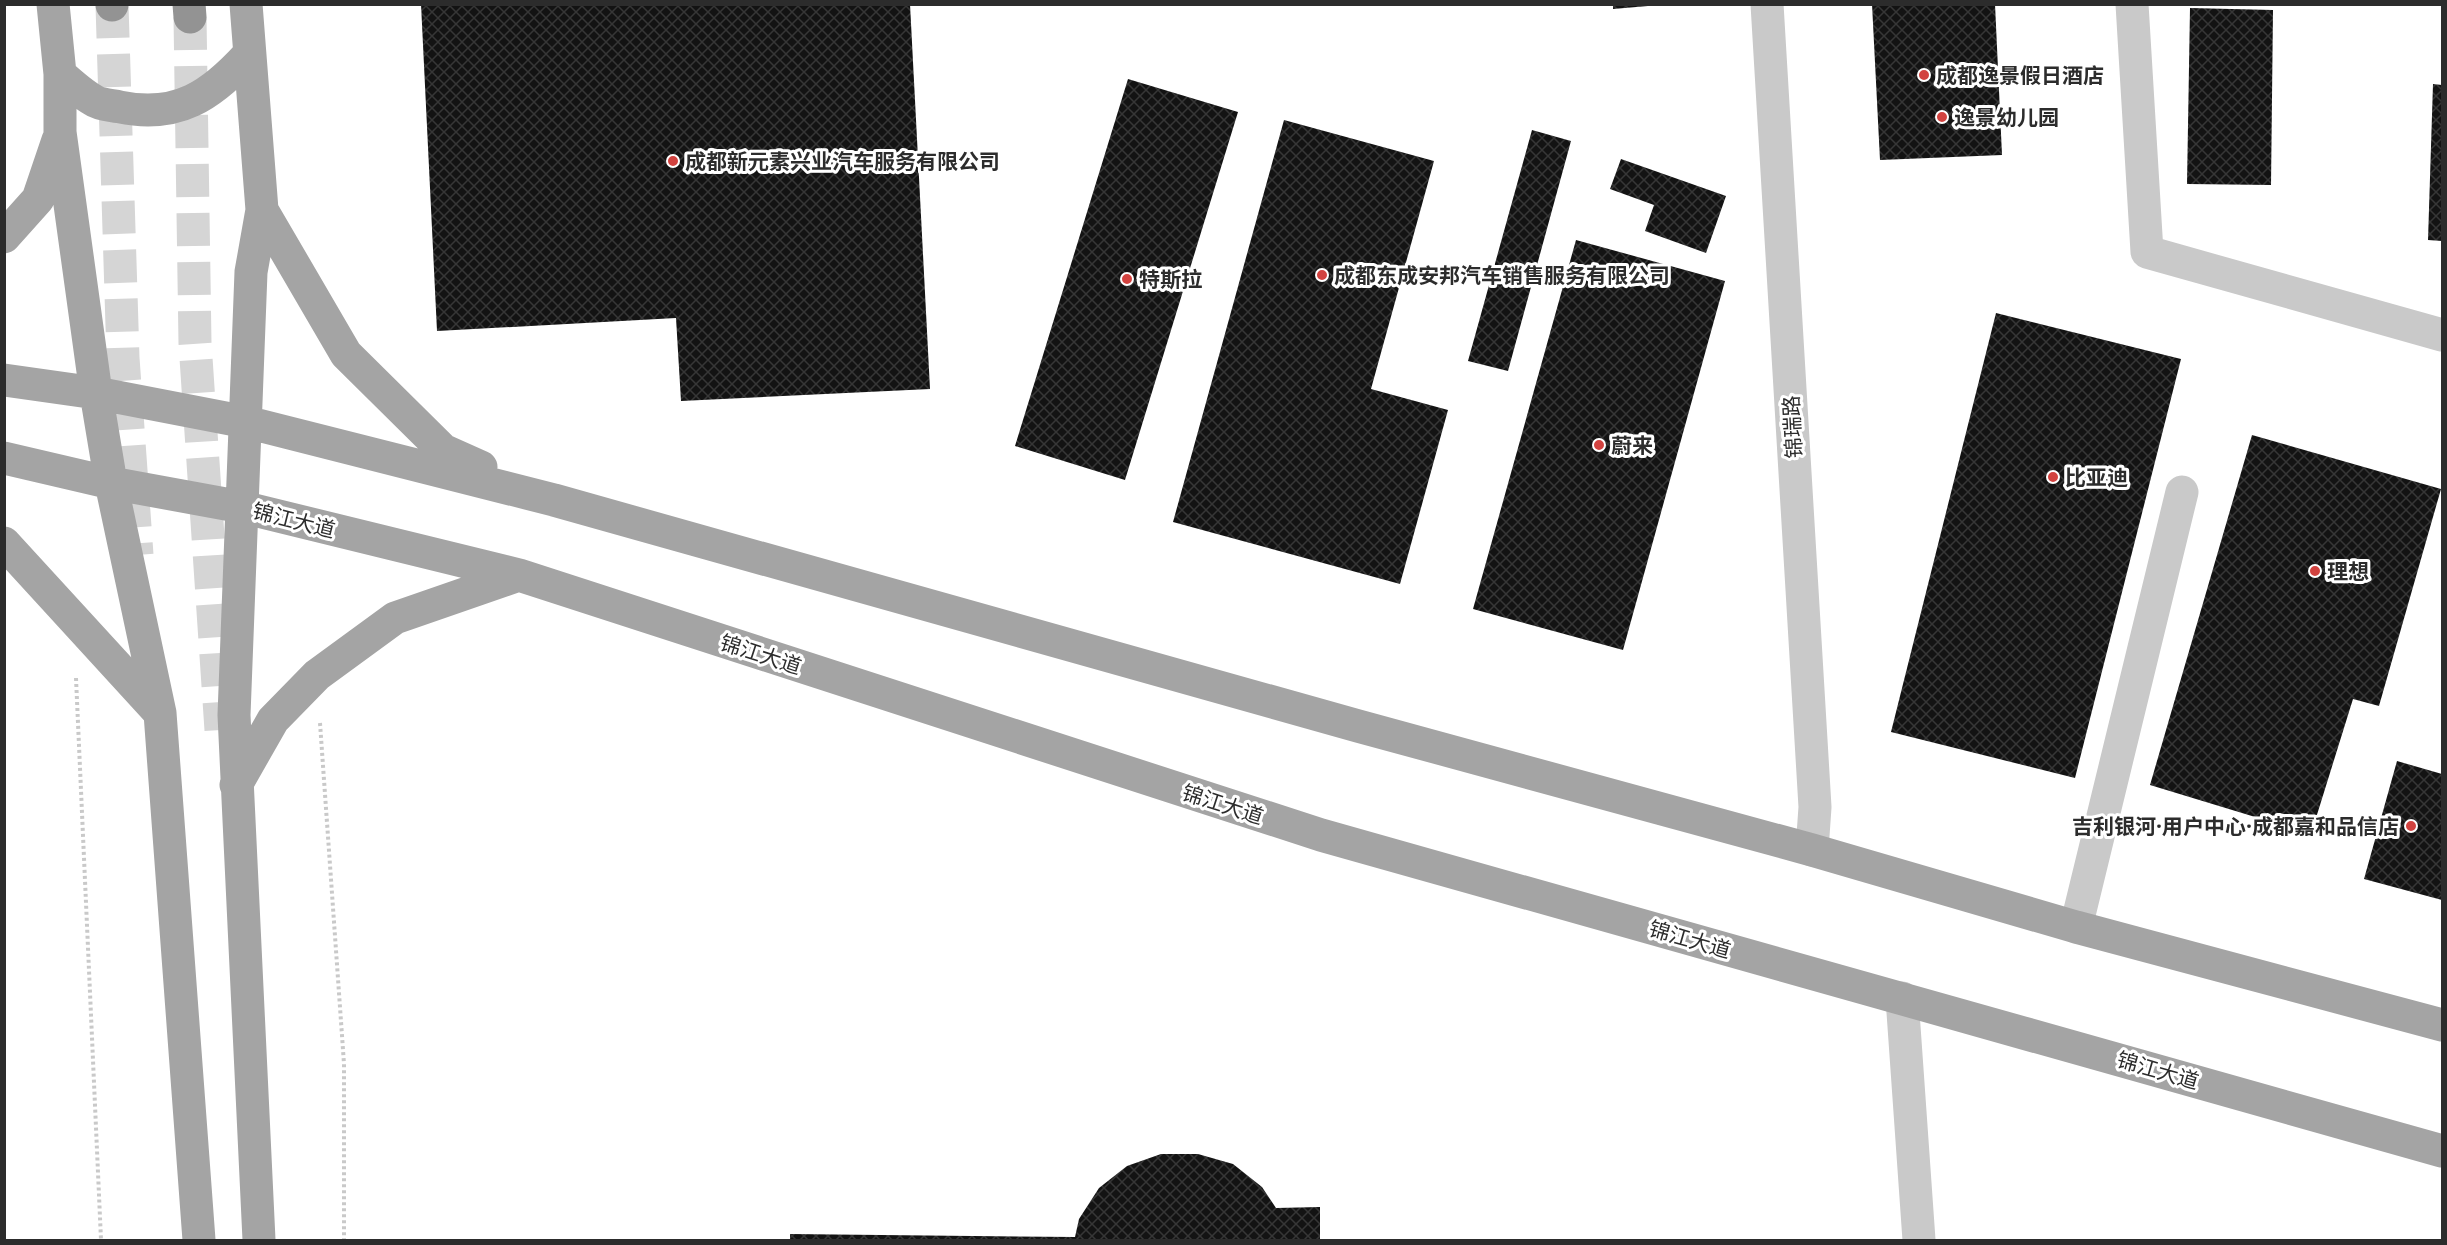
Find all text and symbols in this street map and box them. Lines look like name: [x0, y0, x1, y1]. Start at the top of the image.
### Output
place label: 成都逸景假日酒店: [1936, 61, 2104, 89]
marker: 成都逸景假日酒店: [1917, 68, 1931, 82]
place label: 逸景幼儿园: [1954, 103, 2059, 131]
marker: 逸景幼儿园: [1935, 110, 1949, 124]
place label: 成都新元素兴业汽车服务有限公司: [685, 147, 1000, 175]
marker: 成都新元素兴业汽车服务有限公司: [666, 154, 680, 168]
place label: 成都东成安邦汽车销售服务有限公司: [1334, 261, 1670, 289]
place label: 特斯拉: [1139, 265, 1202, 293]
marker: 成都东成安邦汽车销售服务有限公司: [1315, 268, 1329, 282]
marker: 特斯拉: [1120, 272, 1134, 286]
street label: 锦瑞路: [1776, 395, 1808, 459]
place label: 蔚来: [1611, 431, 1653, 459]
marker: 蔚来: [1592, 438, 1606, 452]
place label: 比亚迪: [2065, 463, 2128, 491]
marker: 比亚迪: [2046, 470, 2060, 484]
street label: 锦江大道: [250, 496, 338, 544]
place label: 理想: [2327, 557, 2369, 585]
marker: 理想: [2308, 564, 2322, 578]
street label: 锦江大道: [717, 628, 805, 680]
street label: 锦江大道: [1179, 778, 1267, 830]
place label: 吉利银河·用户中心·成都嘉和品信店: [2072, 812, 2399, 840]
marker: 吉利银河·用户中心·成都嘉和品信店: [2404, 819, 2418, 833]
street label: 锦江大道: [1646, 914, 1734, 964]
street label: 锦江大道: [2114, 1045, 2202, 1095]

